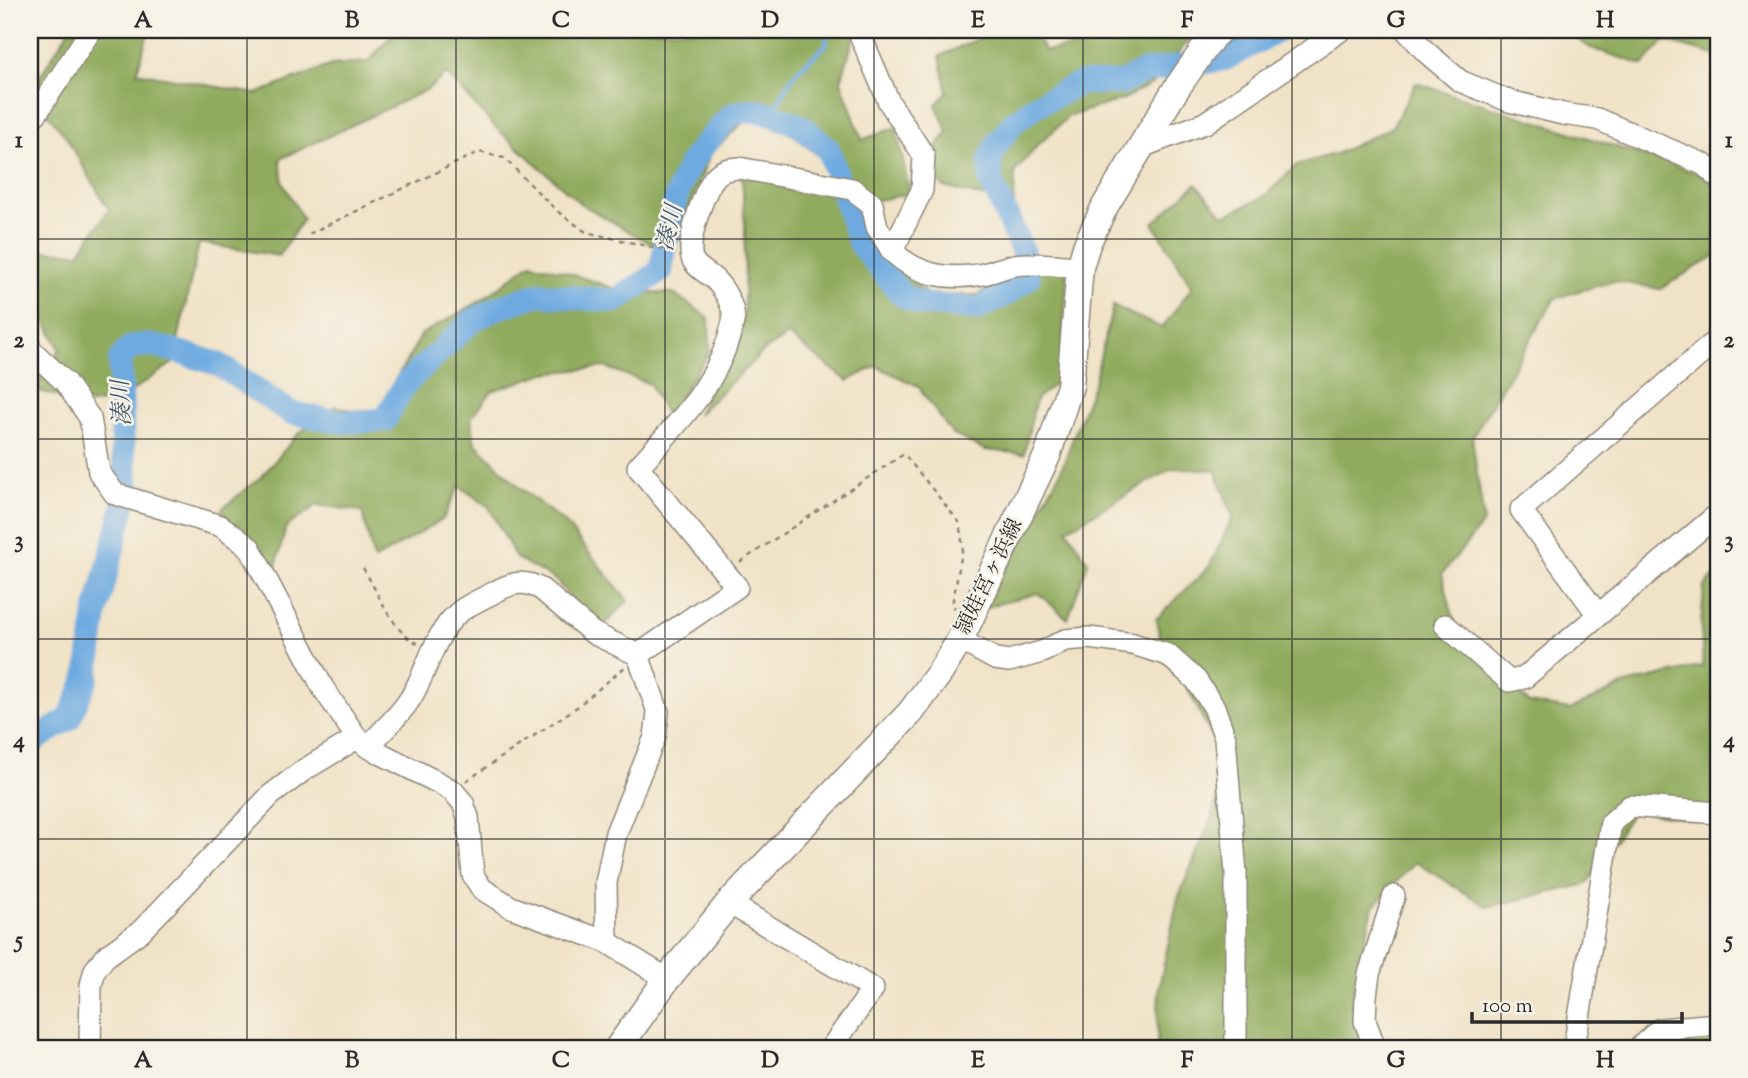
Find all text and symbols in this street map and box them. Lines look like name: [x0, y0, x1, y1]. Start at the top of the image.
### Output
text: A: [134, 5, 153, 38]
text: B: [345, 5, 360, 38]
text: C: [552, 5, 570, 38]
text: D: [761, 5, 779, 38]
text: E: [971, 5, 985, 38]
text: F: [1181, 5, 1194, 38]
text: G: [1387, 5, 1406, 38]
text: H: [1596, 5, 1615, 38]
text: 1: [15, 125, 23, 158]
text: 1: [1725, 125, 1733, 158]
water label: 湊川: [650, 199, 693, 254]
text: 2: [14, 325, 25, 358]
text: 2: [1724, 325, 1735, 358]
water label: 湊川: [105, 376, 141, 427]
street label: 頴娃宮ヶ浜線: [949, 514, 1031, 640]
text: 3: [14, 525, 24, 558]
text: 3: [1724, 525, 1734, 558]
text: 4: [12, 725, 25, 758]
text: 4: [1722, 725, 1735, 758]
text: 5: [13, 925, 23, 958]
text: 5: [1723, 925, 1733, 958]
scale bar: [1472, 980, 1682, 1024]
text: 100 m: [1482, 992, 1533, 1022]
text: A: [134, 1045, 153, 1078]
text: B: [345, 1045, 360, 1078]
text: C: [552, 1045, 570, 1078]
text: D: [761, 1045, 779, 1078]
text: E: [971, 1045, 985, 1078]
text: F: [1181, 1045, 1194, 1078]
text: G: [1387, 1045, 1406, 1078]
text: H: [1596, 1045, 1615, 1078]

